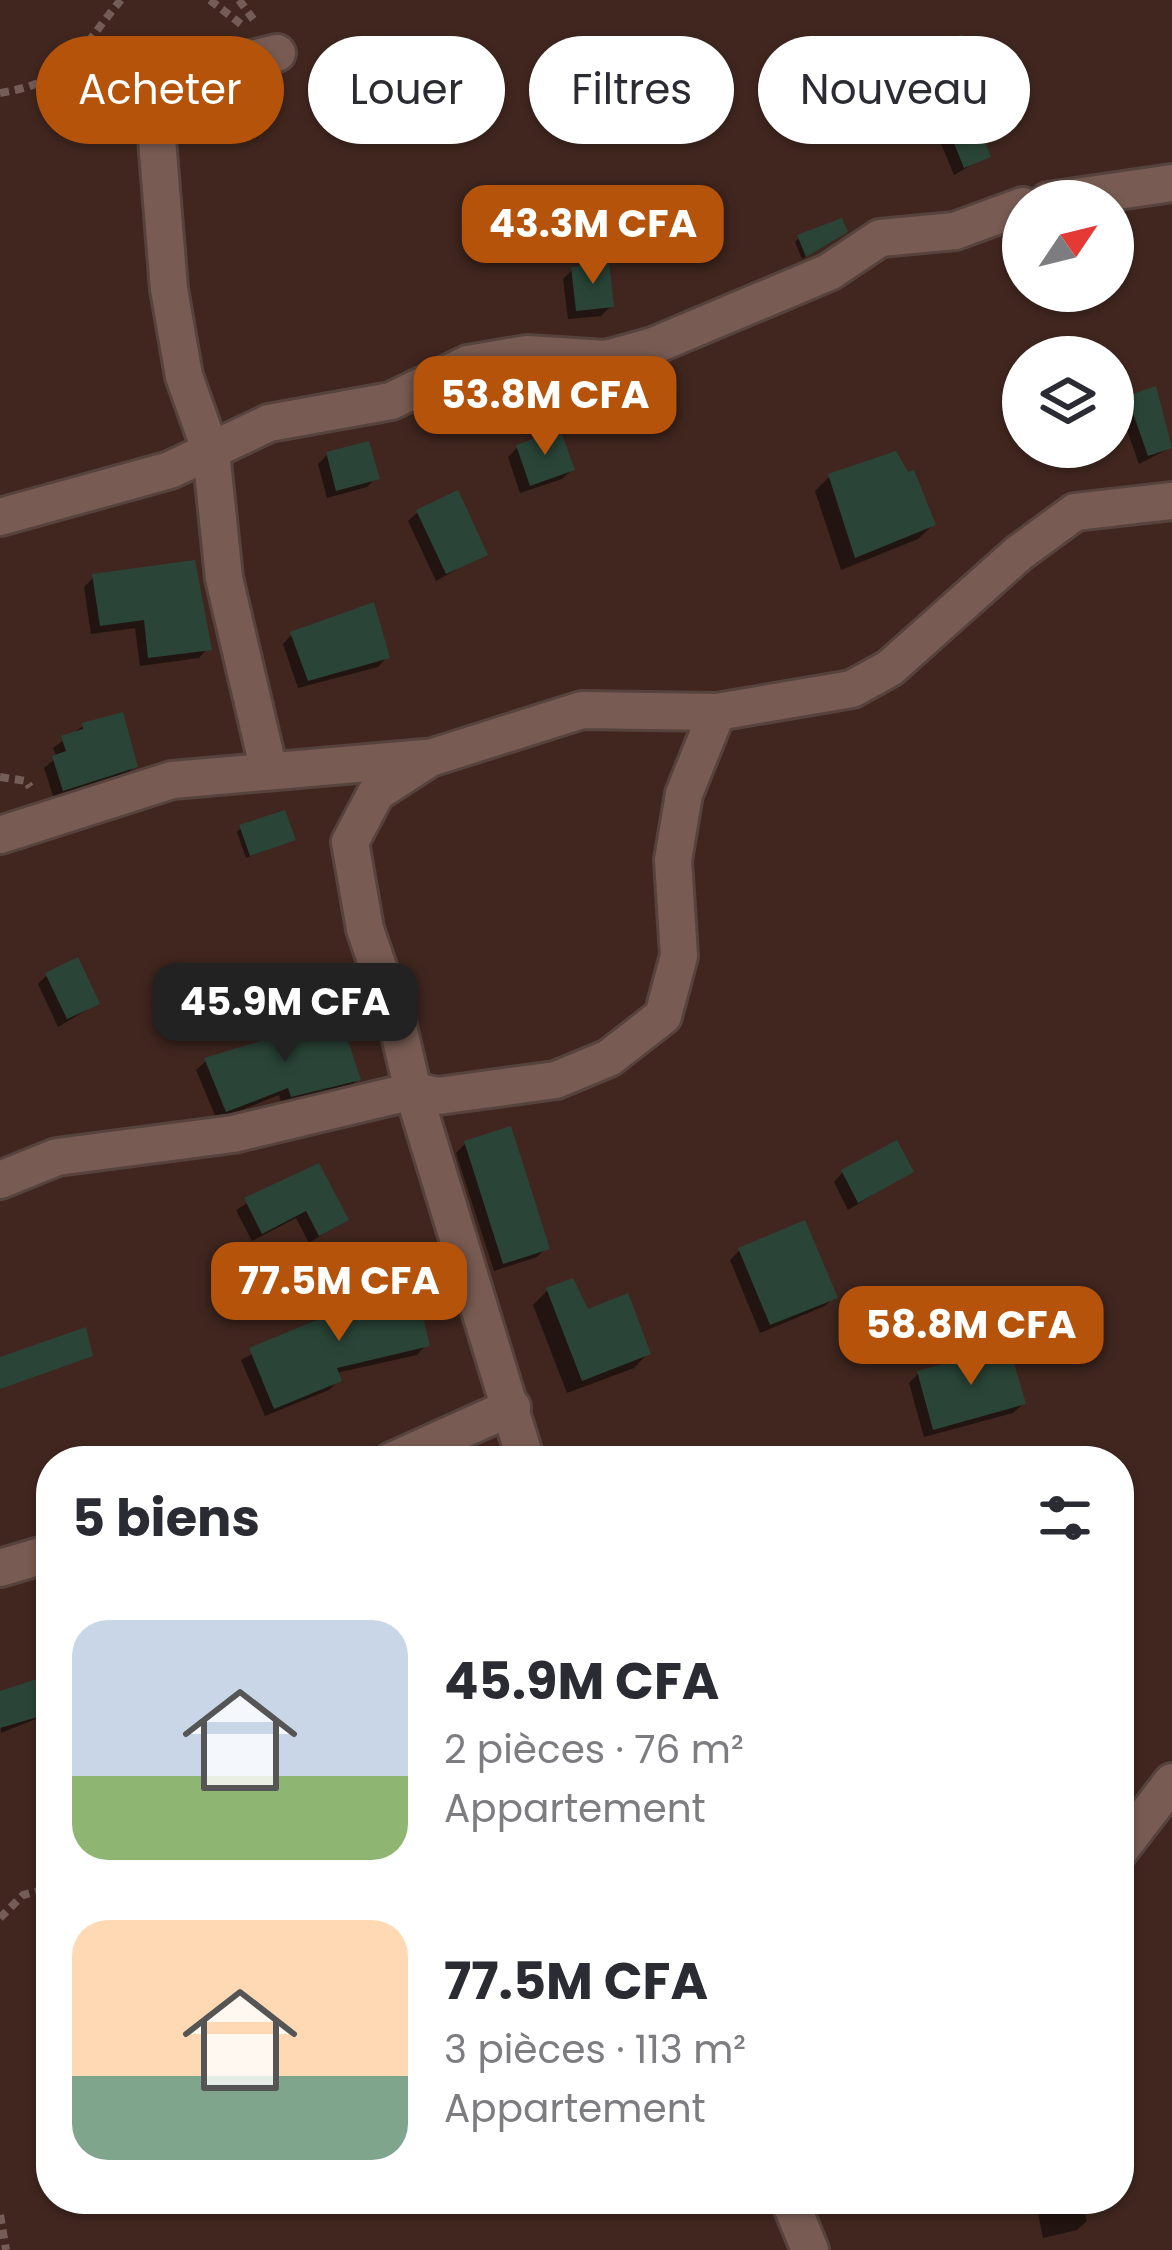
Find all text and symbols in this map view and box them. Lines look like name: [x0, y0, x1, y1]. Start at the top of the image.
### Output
chip: Acheter: [36, 36, 284, 144]
chip: Louer: [308, 36, 505, 144]
chip: Filtres: [529, 36, 734, 144]
chip: Nouveau: [758, 36, 1030, 144]
north arrow: [1002, 180, 1134, 312]
map controls: [1002, 180, 1134, 468]
pin: 43.3M CFA: [456, 185, 730, 287]
text: 43.3M CFA: [489, 196, 697, 251]
button: layers: [1002, 336, 1134, 468]
pin: 53.8M CFA: [408, 356, 682, 458]
text: 53.8M CFA: [440, 367, 650, 422]
pin: 45.9M CFA: [148, 963, 422, 1065]
text: 45.9M CFA: [180, 974, 390, 1029]
pin: 77.5M CFA: [202, 1242, 476, 1344]
text: 77.5M CFA: [238, 1253, 440, 1308]
pin: 58.8M CFA: [834, 1286, 1108, 1388]
text: 58.8M CFA: [866, 1297, 1076, 1352]
text: 5 biens: [72, 1482, 260, 1554]
icon: filters: [1032, 1485, 1098, 1551]
text: 45.9M CFA: [444, 1645, 719, 1717]
icon: home: [168, 1668, 312, 1812]
text: 2 pièces · 76 m²: [444, 1722, 744, 1777]
text: Appartement: [444, 1781, 706, 1836]
text: 77.5M CFA: [444, 1945, 708, 2017]
icon: home: [168, 1968, 312, 2112]
text: 3 pièces · 113 m²: [444, 2022, 746, 2077]
text: Appartement: [444, 2081, 706, 2136]

